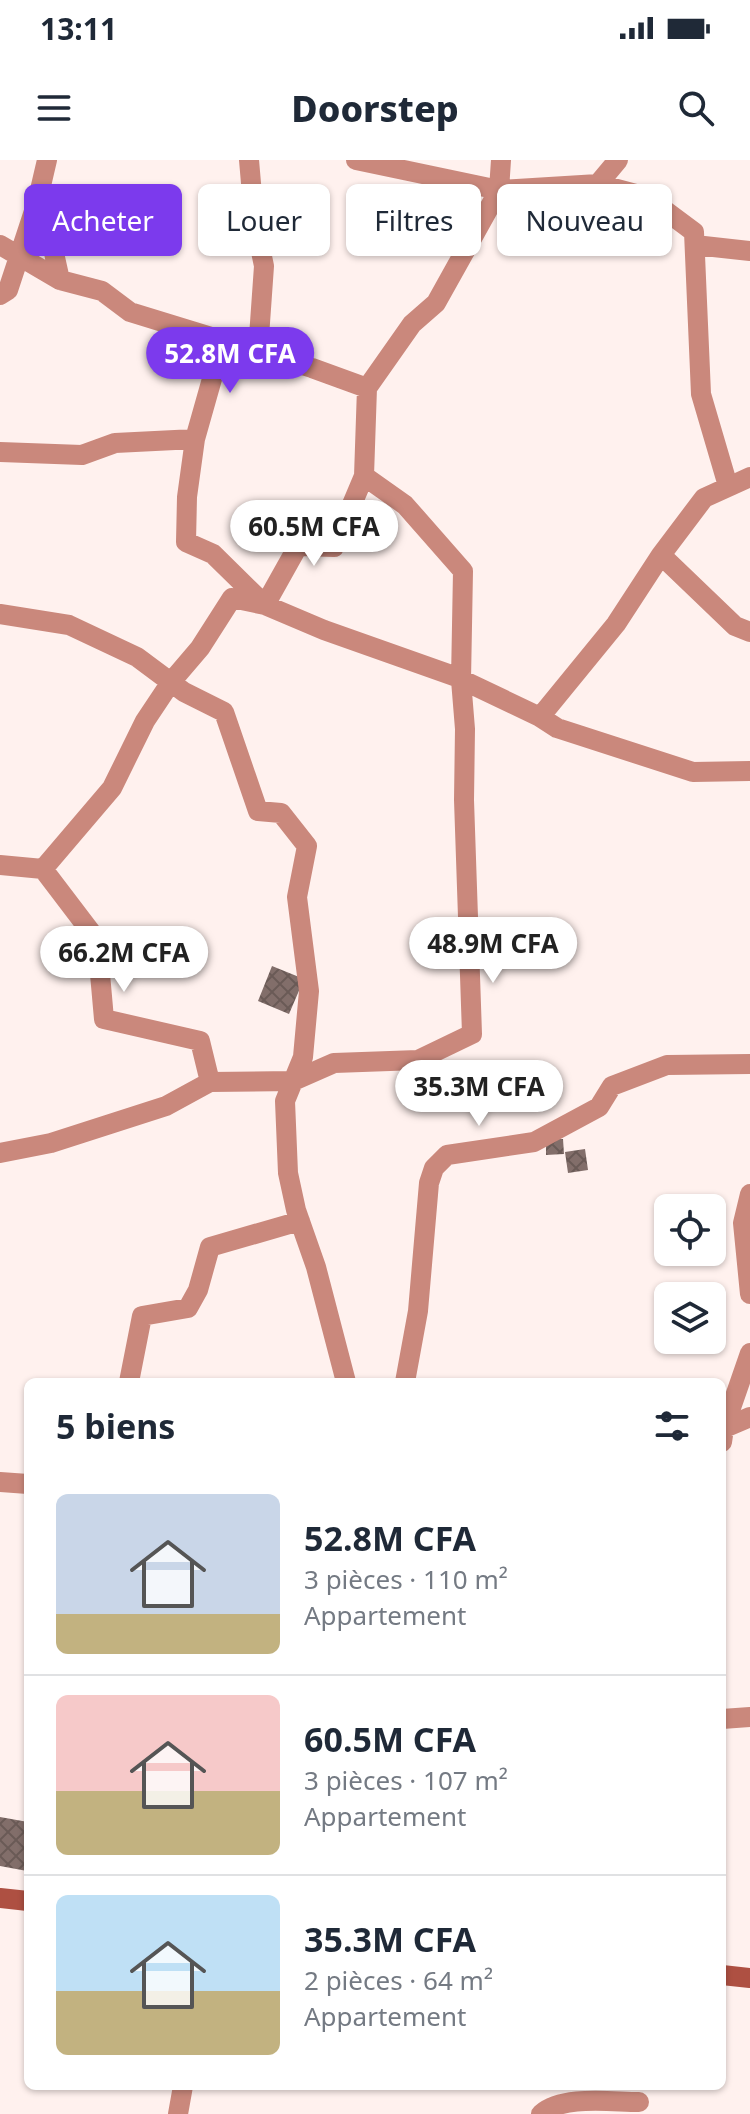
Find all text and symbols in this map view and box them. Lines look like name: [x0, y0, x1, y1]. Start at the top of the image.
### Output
text: 13:11: [40, 8, 117, 49]
text: Doorstep: [291, 84, 459, 133]
icon: menu: [32, 86, 76, 130]
icon: search: [674, 86, 718, 130]
chip: Acheter: [24, 184, 182, 256]
chip: Louer: [198, 184, 330, 256]
chip: Filtres: [346, 184, 481, 256]
chip: Nouveau: [497, 184, 672, 256]
pin: 52.8M CFA: [138, 327, 322, 395]
text: 52.8M CFA: [164, 335, 296, 371]
pin: 60.5M CFA: [222, 500, 406, 568]
text: 60.5M CFA: [248, 508, 380, 544]
pin: 48.9M CFA: [401, 917, 585, 985]
text: 48.9M CFA: [427, 925, 559, 961]
pin: 66.2M CFA: [32, 926, 216, 994]
text: 66.2M CFA: [58, 934, 190, 970]
pin: 35.3M CFA: [387, 1060, 571, 1128]
text: 35.3M CFA: [413, 1068, 545, 1104]
map controls: [654, 1194, 726, 1354]
button: locate: [654, 1194, 726, 1266]
button: layers: [654, 1282, 726, 1354]
text: 5 biens: [56, 1403, 175, 1449]
icon: filters: [650, 1404, 694, 1448]
text: 52.8M CFA: [304, 1515, 476, 1561]
icon: home: [120, 1526, 216, 1622]
text: 3 pièces · 110 m²: [304, 1561, 508, 1597]
text: Appartement: [304, 1597, 466, 1633]
text: 60.5M CFA: [304, 1716, 476, 1762]
icon: home: [120, 1727, 216, 1823]
text: 3 pièces · 107 m²: [304, 1762, 508, 1798]
text: Appartement: [304, 1798, 466, 1834]
text: 35.3M CFA: [304, 1916, 476, 1962]
icon: home: [120, 1927, 216, 2023]
text: 2 pièces · 64 m²: [304, 1962, 493, 1998]
text: Appartement: [304, 1998, 466, 2034]

